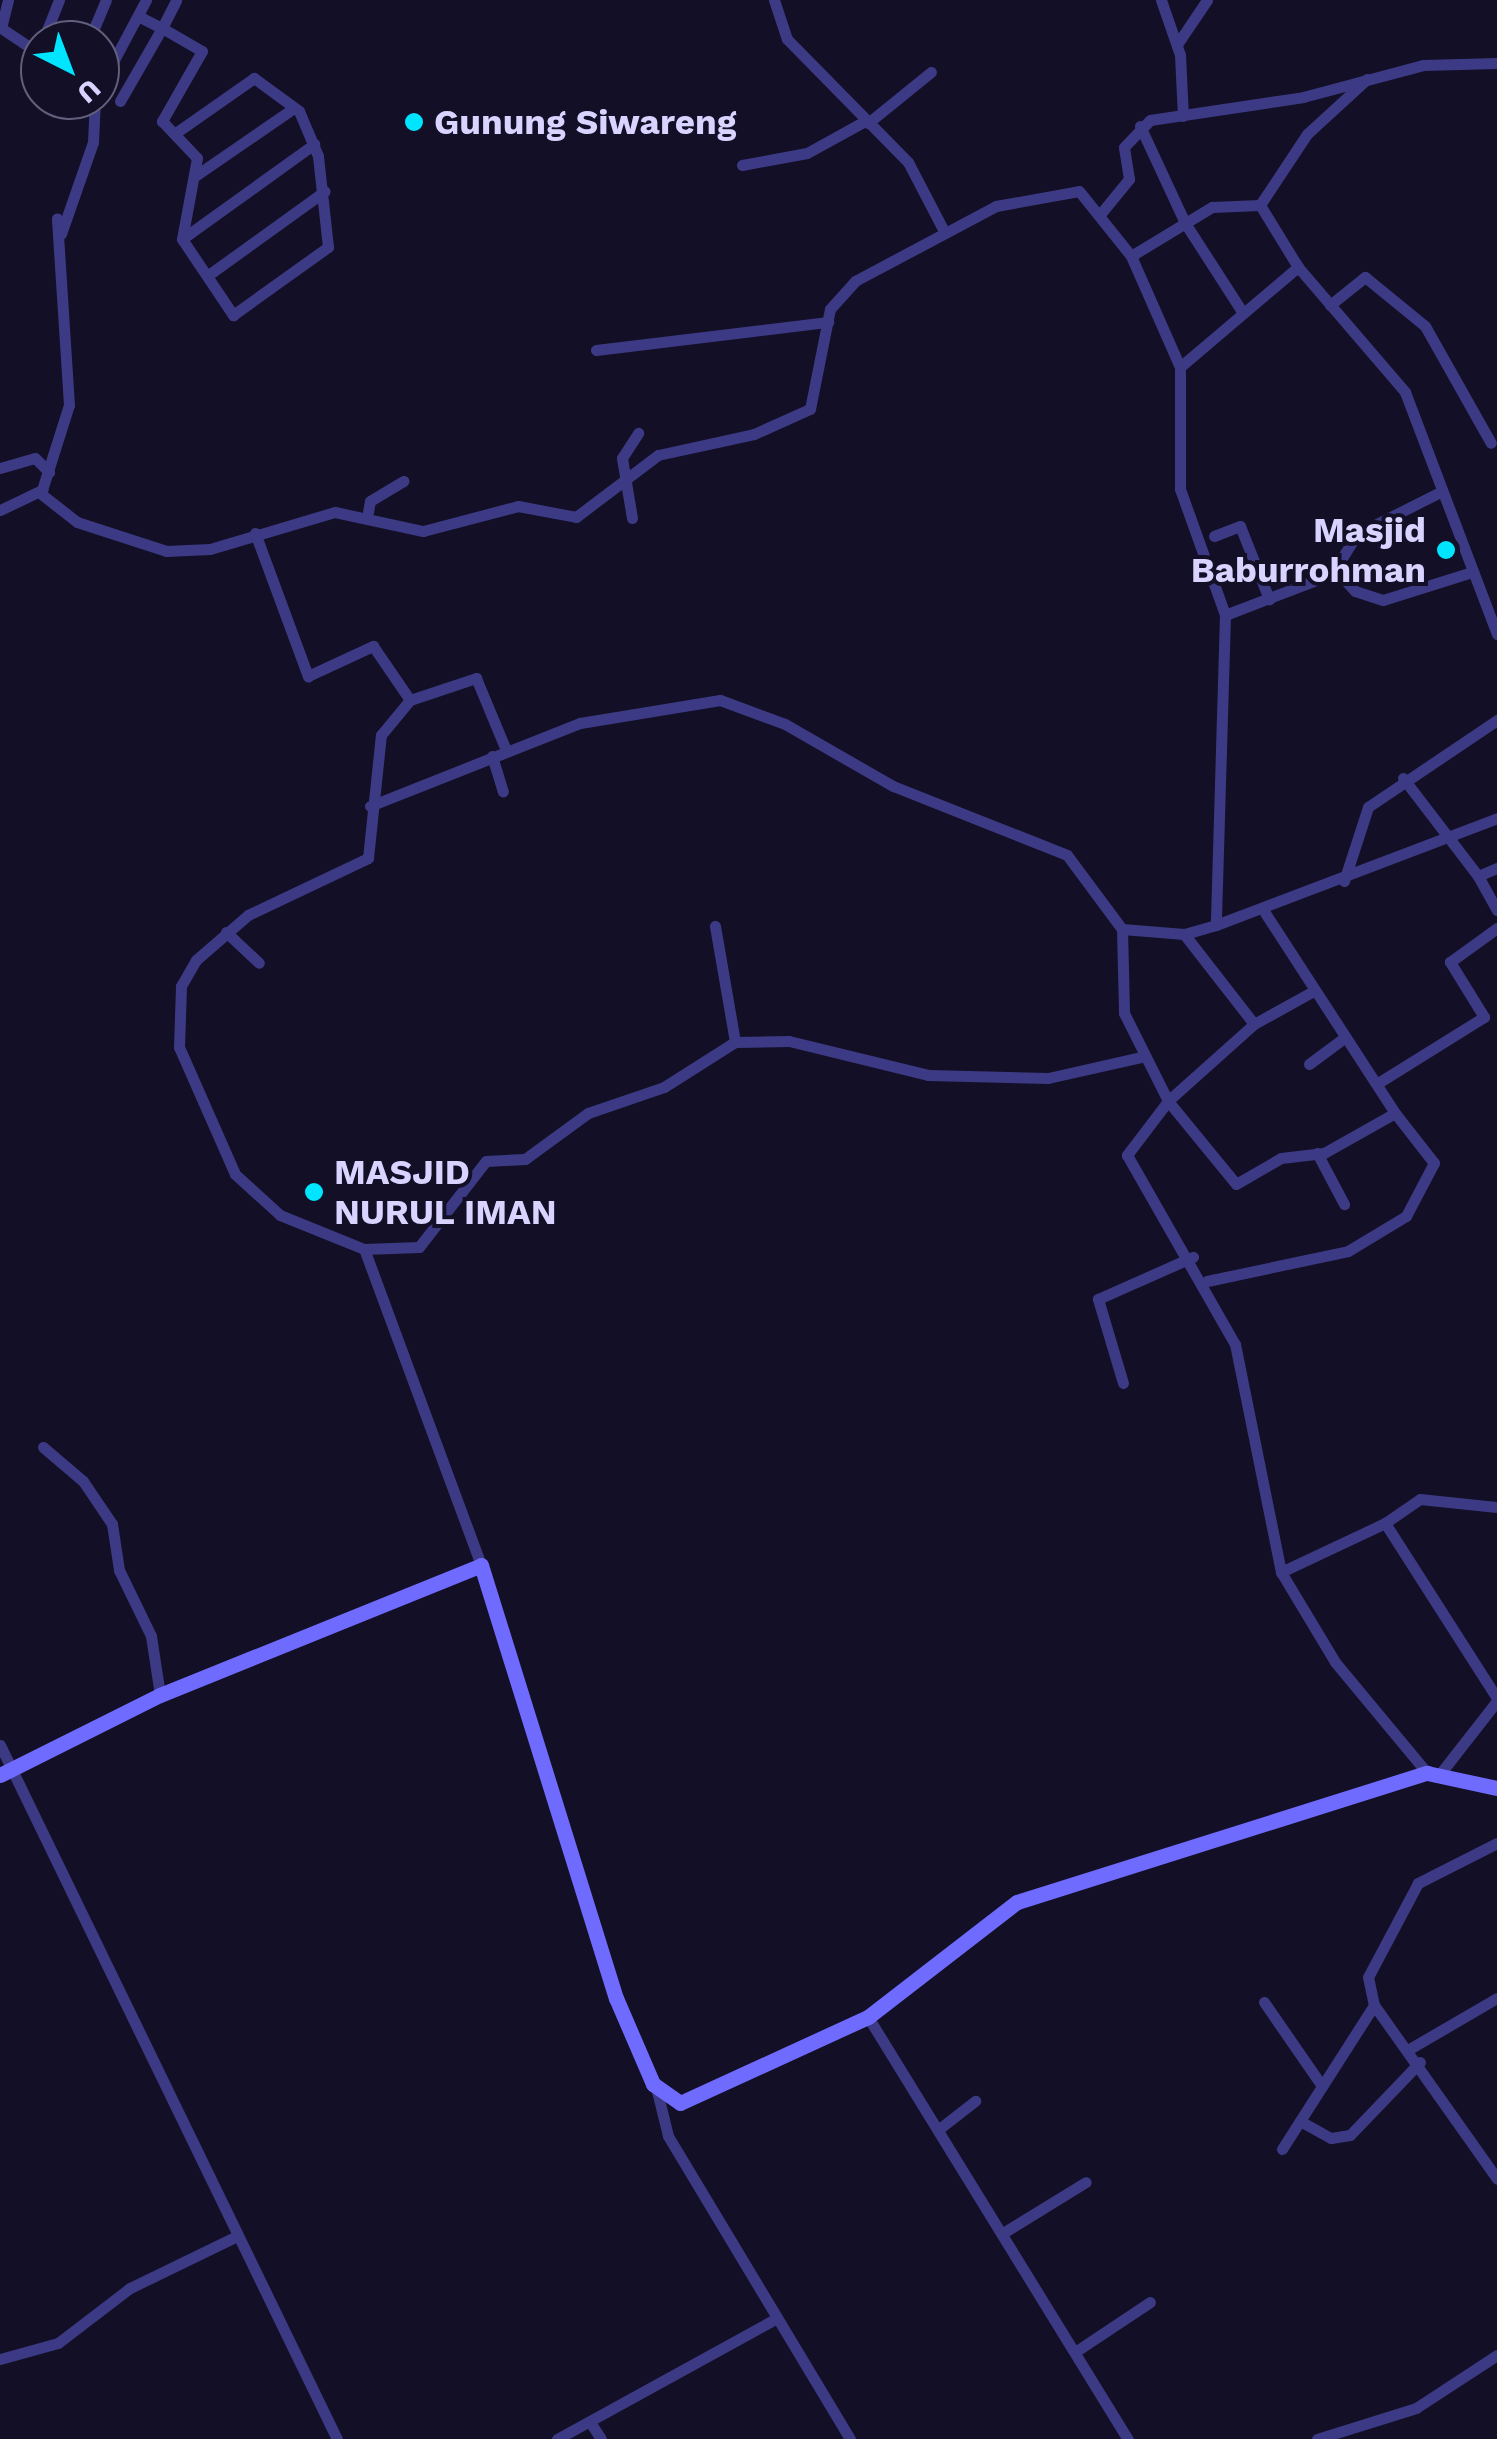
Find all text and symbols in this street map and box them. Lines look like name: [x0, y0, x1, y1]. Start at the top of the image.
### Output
north arrow: [20, 20, 120, 120]
text: U: [71, 72, 108, 110]
place label: Gunung Siwareng: [434, 101, 736, 143]
marker: Gunung Siwareng: [403, 111, 425, 133]
place label: Masjid Baburrohman: [1191, 509, 1426, 591]
marker: Masjid Baburrohman: [1435, 539, 1457, 561]
place label: MASJID NURUL IMAN: [334, 1151, 557, 1233]
marker: MASJID NURUL IMAN: [303, 1181, 325, 1203]

